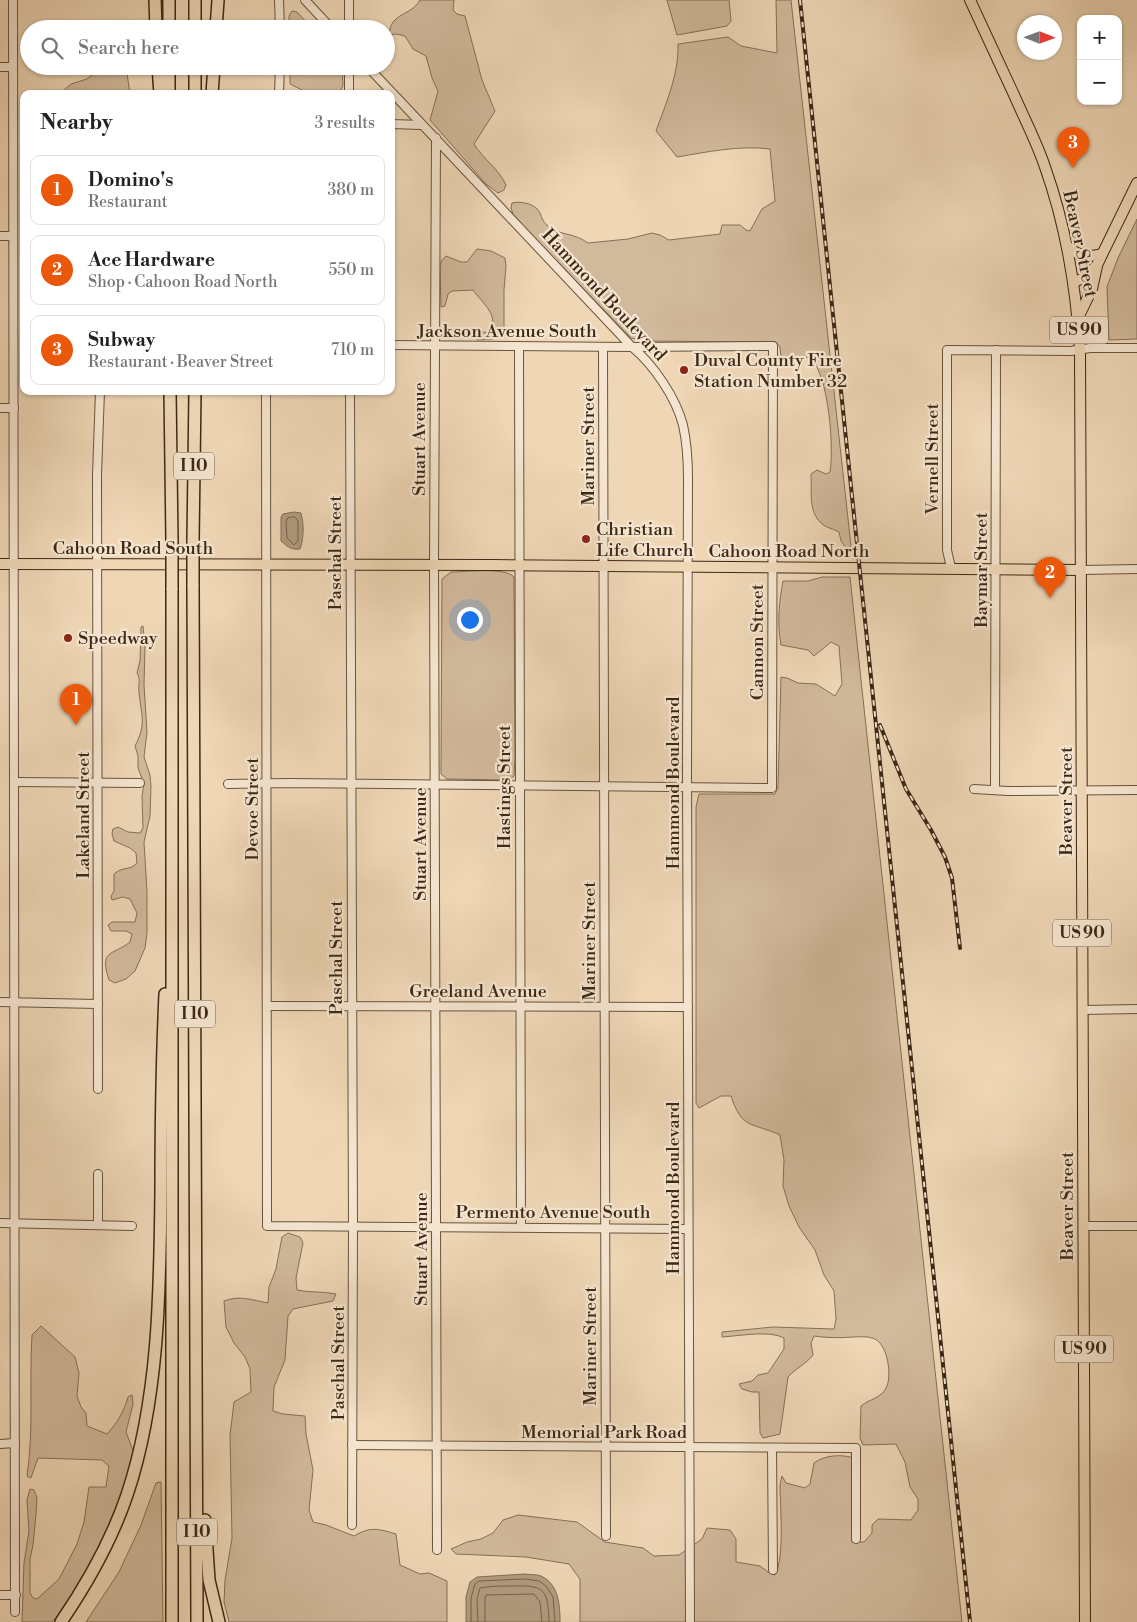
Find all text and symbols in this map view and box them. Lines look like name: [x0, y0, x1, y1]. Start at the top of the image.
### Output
north arrow: [1017, 15, 1062, 60]
map controls: [1077, 15, 1122, 105]
button: +: [1077, 15, 1122, 60]
search box: [20, 20, 395, 75]
icon: search: [38, 34, 66, 62]
text: Search here: [78, 36, 179, 60]
button: −: [1077, 60, 1122, 105]
text: Nearby: [40, 110, 113, 136]
text: 3 results: [314, 113, 375, 133]
pin: 3: [1057, 127, 1089, 168]
text: Domino's: [88, 168, 173, 192]
text: 1: [53, 180, 61, 200]
text: 380 m: [327, 180, 374, 200]
street label: Beaver Street: [1057, 187, 1103, 300]
text: Restaurant: [88, 192, 167, 212]
street label: Hammond Boulevard: [537, 224, 672, 367]
text: Ace Hardware: [88, 248, 215, 272]
text: 2: [52, 260, 62, 280]
text: 550 m: [328, 260, 374, 280]
text: Shop · Cahoon Road North: [88, 272, 278, 292]
road number: US 90: [1050, 316, 1108, 344]
street label: Jackson Avenue South: [416, 320, 597, 343]
text: Subway: [88, 328, 155, 352]
text: 3: [52, 340, 62, 360]
text: 710 m: [331, 340, 374, 360]
place label: Duval County Fire Station Number 32: [694, 349, 847, 393]
text: Restaurant · Beaver Street: [88, 352, 273, 372]
marker: Duval County Fire Station Number 32: [678, 364, 690, 376]
street label: Stuart Avenue: [408, 382, 431, 496]
street label: Mariner Street: [577, 386, 600, 506]
street label: Vernell Street: [921, 403, 944, 516]
road number: I 10: [174, 452, 214, 480]
street label: Paschal Street: [324, 495, 347, 611]
street label: Baymar Street: [970, 512, 993, 629]
place label: Christian Life Church: [596, 518, 694, 562]
marker: Christian Life Church: [580, 533, 592, 545]
street label: Cahoon Road South: [53, 537, 213, 560]
street label: Cahoon Road North: [708, 540, 870, 563]
pin: 2: [1034, 557, 1066, 598]
street label: Cannon Street: [746, 583, 769, 700]
your location: [457, 607, 483, 633]
place label: Speedway: [78, 627, 158, 650]
marker: Speedway: [62, 632, 74, 644]
pin: 1: [60, 684, 92, 725]
street label: Hammond Boulevard: [662, 696, 685, 870]
street label: Hastings Street: [493, 724, 516, 849]
street label: Beaver Street: [1055, 746, 1078, 856]
street label: Lakeland Street: [72, 751, 95, 879]
street label: Devoe Street: [241, 757, 264, 861]
street label: Stuart Avenue: [409, 787, 432, 901]
street label: Mariner Street: [578, 881, 601, 1001]
street label: Paschal Street: [325, 900, 348, 1016]
road number: US 90: [1053, 920, 1111, 946]
street label: Greeland Avenue: [409, 980, 547, 1003]
road number: I 10: [175, 1001, 215, 1028]
street label: Hammond Boulevard: [662, 1101, 685, 1275]
street label: Beaver Street: [1056, 1151, 1079, 1261]
street label: Stuart Avenue: [410, 1192, 433, 1306]
street label: Permento Avenue South: [455, 1201, 651, 1224]
street label: Mariner Street: [579, 1286, 602, 1406]
street label: Paschal Street: [327, 1305, 350, 1421]
road number: US 90: [1055, 1336, 1113, 1362]
street label: Memorial Park Road: [521, 1421, 688, 1444]
road number: I 10: [177, 1518, 217, 1545]

